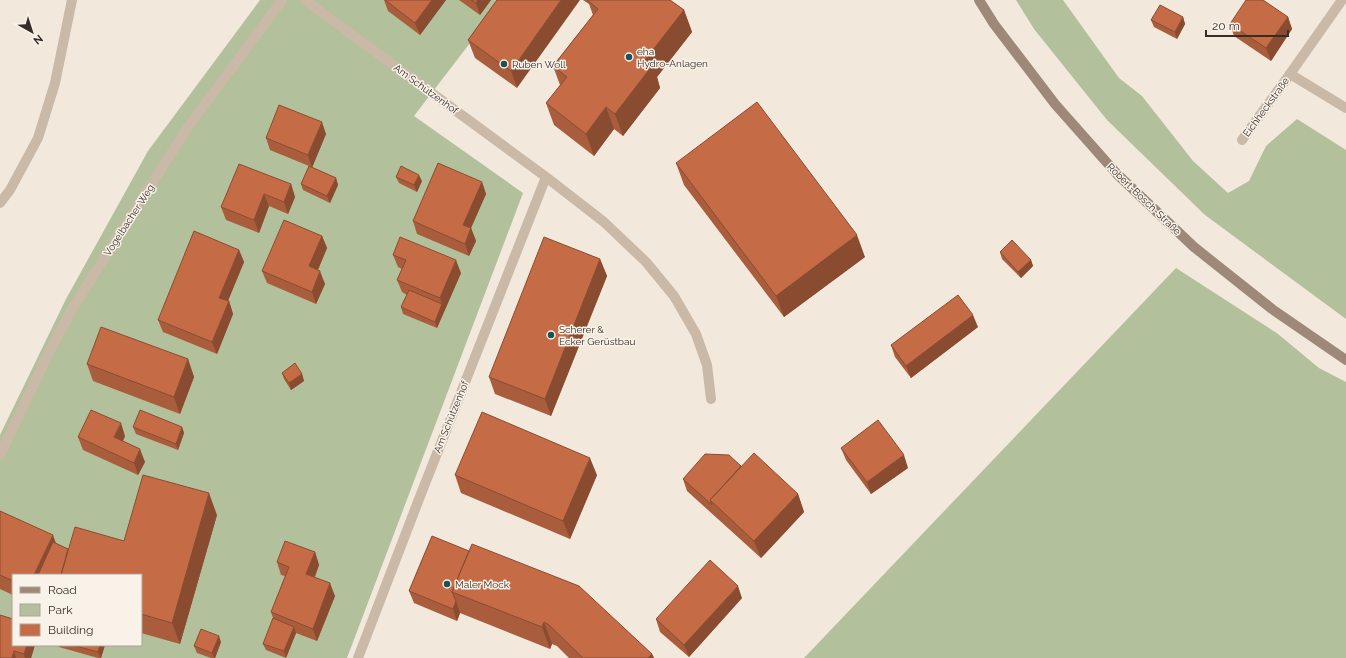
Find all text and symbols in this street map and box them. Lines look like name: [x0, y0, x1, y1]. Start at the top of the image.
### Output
north arrow: [12, 12, 52, 52]
scale bar: [1206, 12, 1288, 38]
text: 20 m: [1212, 19, 1240, 33]
text: N: [31, 32, 45, 47]
place label: eha Hydro-Anlagen: [637, 46, 708, 69]
marker: eha Hydro-Anlagen: [624, 52, 634, 62]
marker: Ruben Woll: [499, 59, 509, 69]
place label: Ruben Woll: [512, 59, 566, 70]
street label: Am Schützenhof: [392, 62, 461, 116]
street label: Eichheckstraße: [1241, 75, 1291, 139]
street label: Robert-Bosch-Straße: [1105, 161, 1183, 237]
street label: Vogelbacher Weg: [102, 182, 156, 258]
place label: Scherer & Ecker Gerüstbau: [559, 324, 635, 347]
marker: Scherer & Ecker Gerüstbau: [546, 330, 556, 340]
street label: Am Schützenhof: [432, 379, 471, 455]
legend: [12, 574, 142, 646]
marker: Maler Mock: [442, 579, 452, 589]
place label: Maler Mock: [455, 579, 510, 590]
text: Road: [48, 583, 77, 597]
text: Park: [48, 603, 73, 617]
text: Building: [48, 623, 94, 637]

